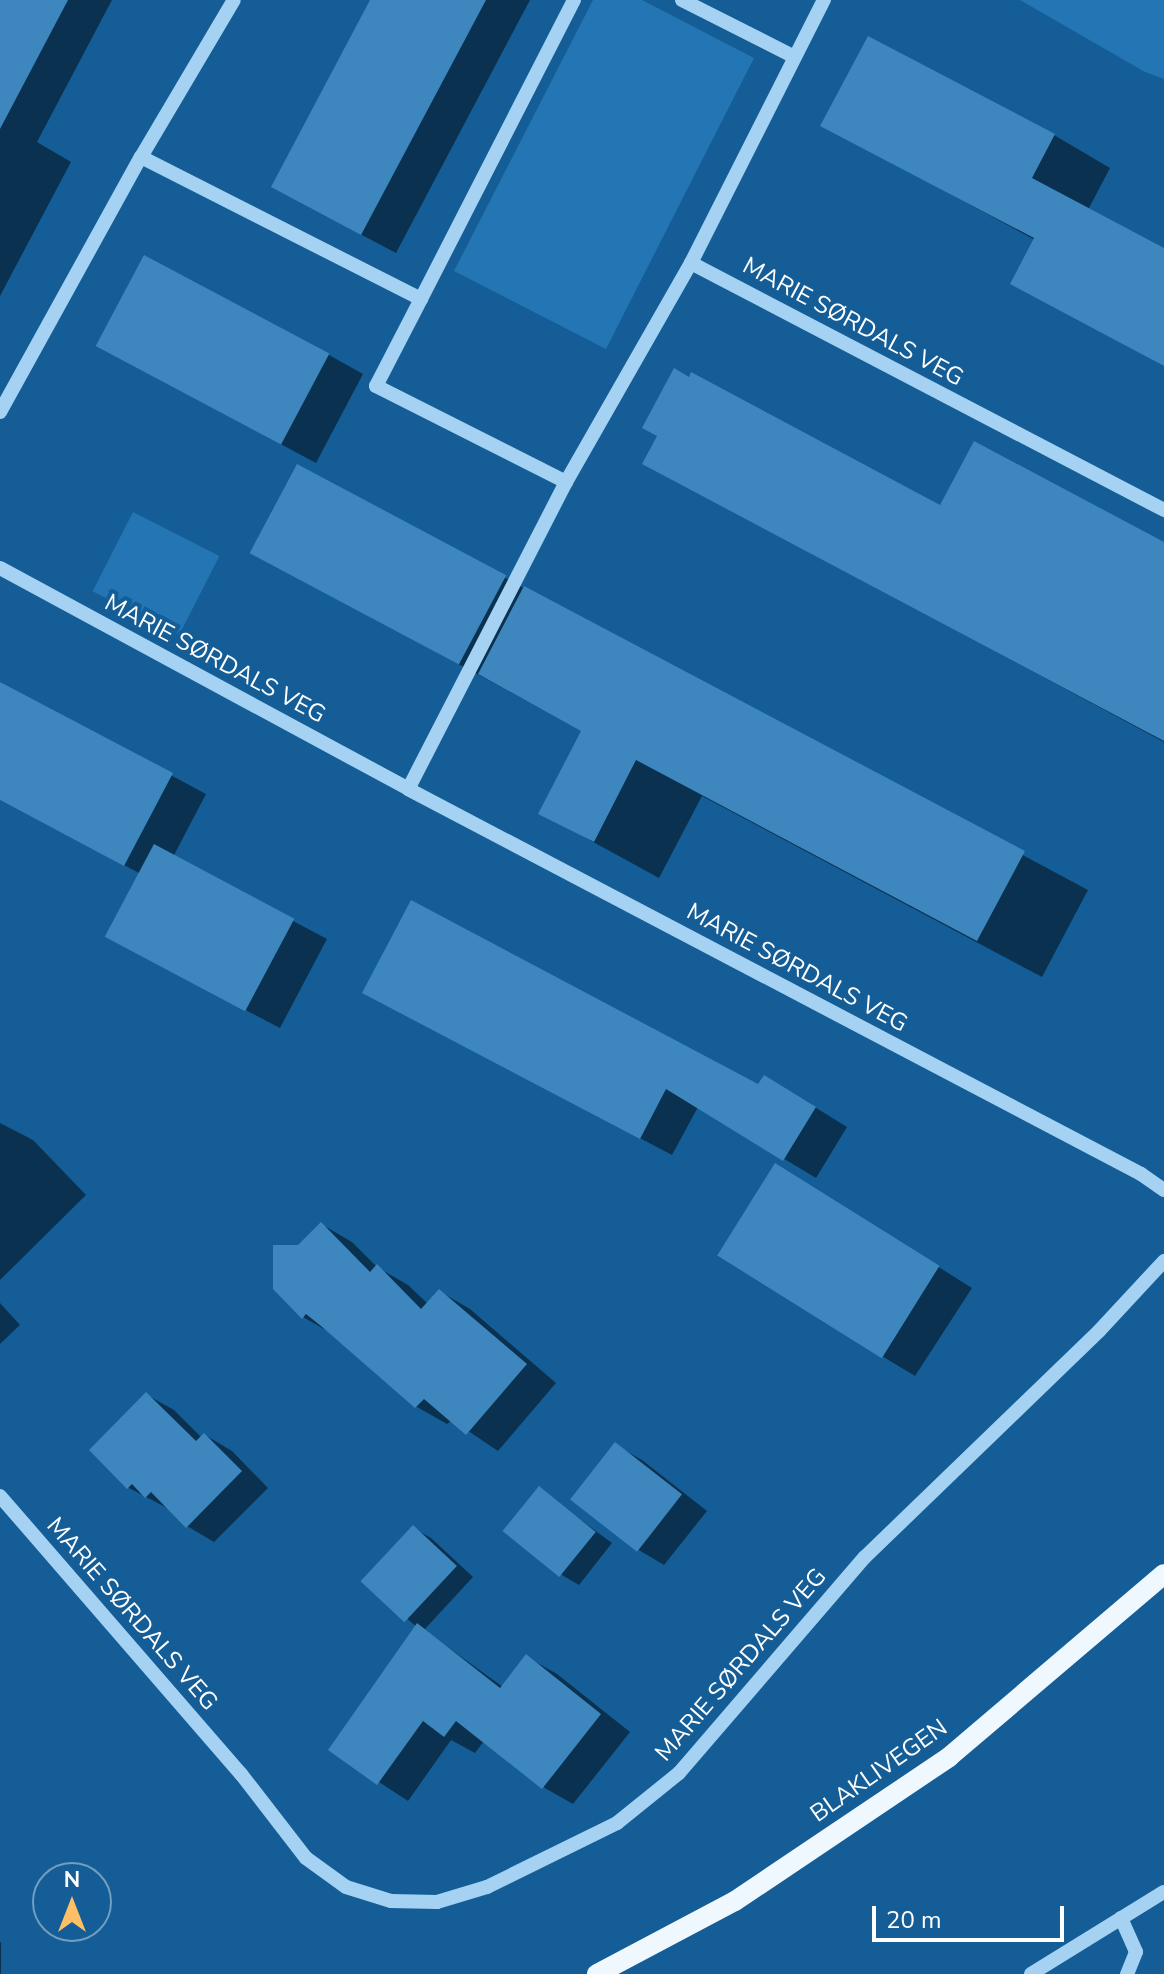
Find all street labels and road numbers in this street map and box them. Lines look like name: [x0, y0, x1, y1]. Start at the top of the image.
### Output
street label: MARIE SØRDALS VEG: [738, 252, 968, 392]
street label: MARIE SØRDALS VEG: [100, 589, 330, 729]
street label: MARIE SØRDALS VEG: [682, 898, 912, 1038]
street label: MARIE SØRDALS VEG: [40, 1512, 224, 1716]
street label: MARIE SØRDALS VEG: [649, 1563, 833, 1767]
street label: BLAKLIVEGEN: [805, 1713, 953, 1829]

